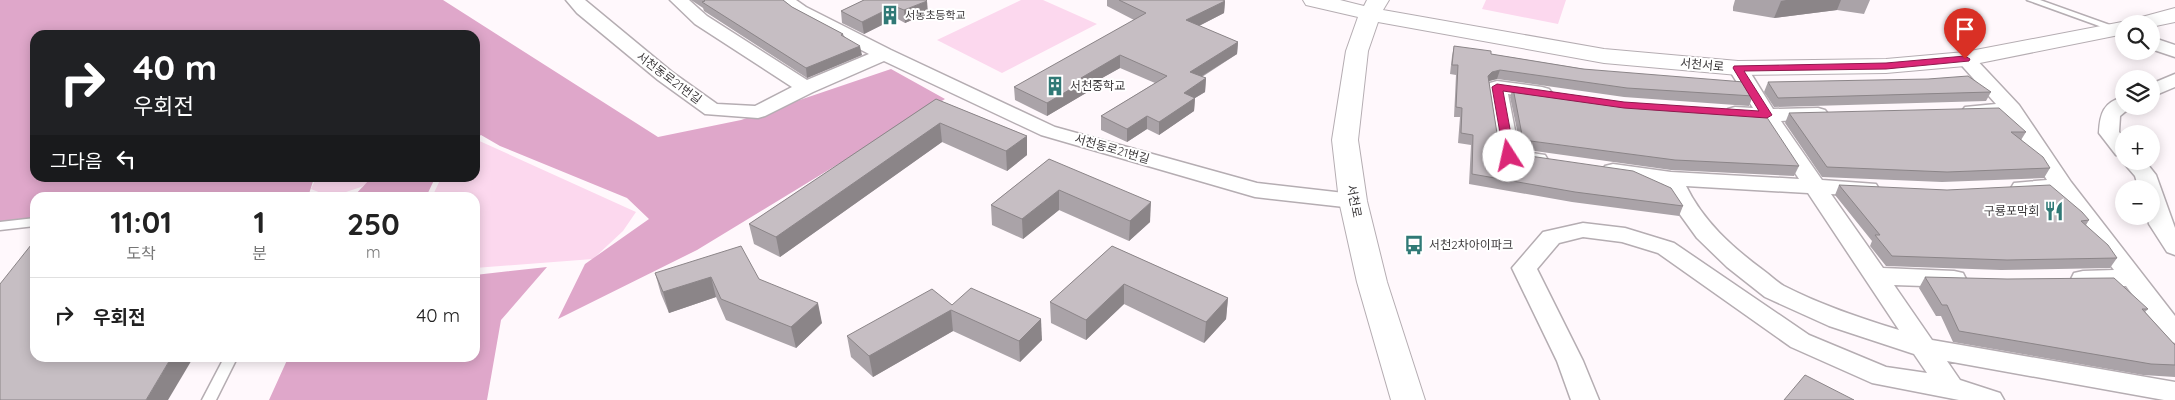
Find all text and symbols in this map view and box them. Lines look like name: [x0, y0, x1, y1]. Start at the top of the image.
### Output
building icon: 서농초등학교: [879, 4, 901, 26]
place label: 서농초등학교: [905, 8, 966, 22]
pin: [1944, 8, 1986, 59]
icon: arrive: [1951, 15, 1979, 43]
map controls: [2115, 15, 2160, 225]
button: search: [2115, 15, 2160, 60]
text: 40 m: [133, 45, 217, 89]
street label: 서천동로21번길: [634, 48, 705, 107]
icon: right: [50, 50, 115, 115]
street label: 서천서로: [1679, 55, 1725, 74]
button: layers: [2115, 70, 2160, 115]
building icon: 서천중학교: [1044, 75, 1066, 97]
place label: 서천중학교: [1070, 78, 1125, 93]
text: 우회전: [133, 92, 194, 120]
button: +: [2115, 125, 2160, 170]
position arrow: [1482, 129, 1534, 181]
street label: 서천동로21번길: [1073, 131, 1151, 166]
icon: left: [112, 145, 140, 173]
text: 그다음: [50, 149, 102, 173]
button: −: [2115, 180, 2160, 225]
street label: 서천로: [1344, 183, 1365, 219]
restaurant icon: 구룡포막회: [2043, 200, 2065, 222]
text: 11:01: [110, 203, 172, 241]
text: 1: [254, 203, 265, 241]
place label: 구룡포막회: [1984, 203, 2039, 218]
text: 250: [347, 205, 400, 243]
bus stop icon: 서천2차아이파크: [1403, 234, 1425, 256]
place label: 서천2차아이파크: [1429, 237, 1513, 252]
text: m: [366, 242, 381, 262]
text: 도착: [126, 243, 156, 263]
text: 분: [252, 243, 267, 263]
icon: right: [50, 301, 78, 329]
text: 40 m: [416, 303, 460, 327]
text: 우회전: [93, 305, 145, 329]

